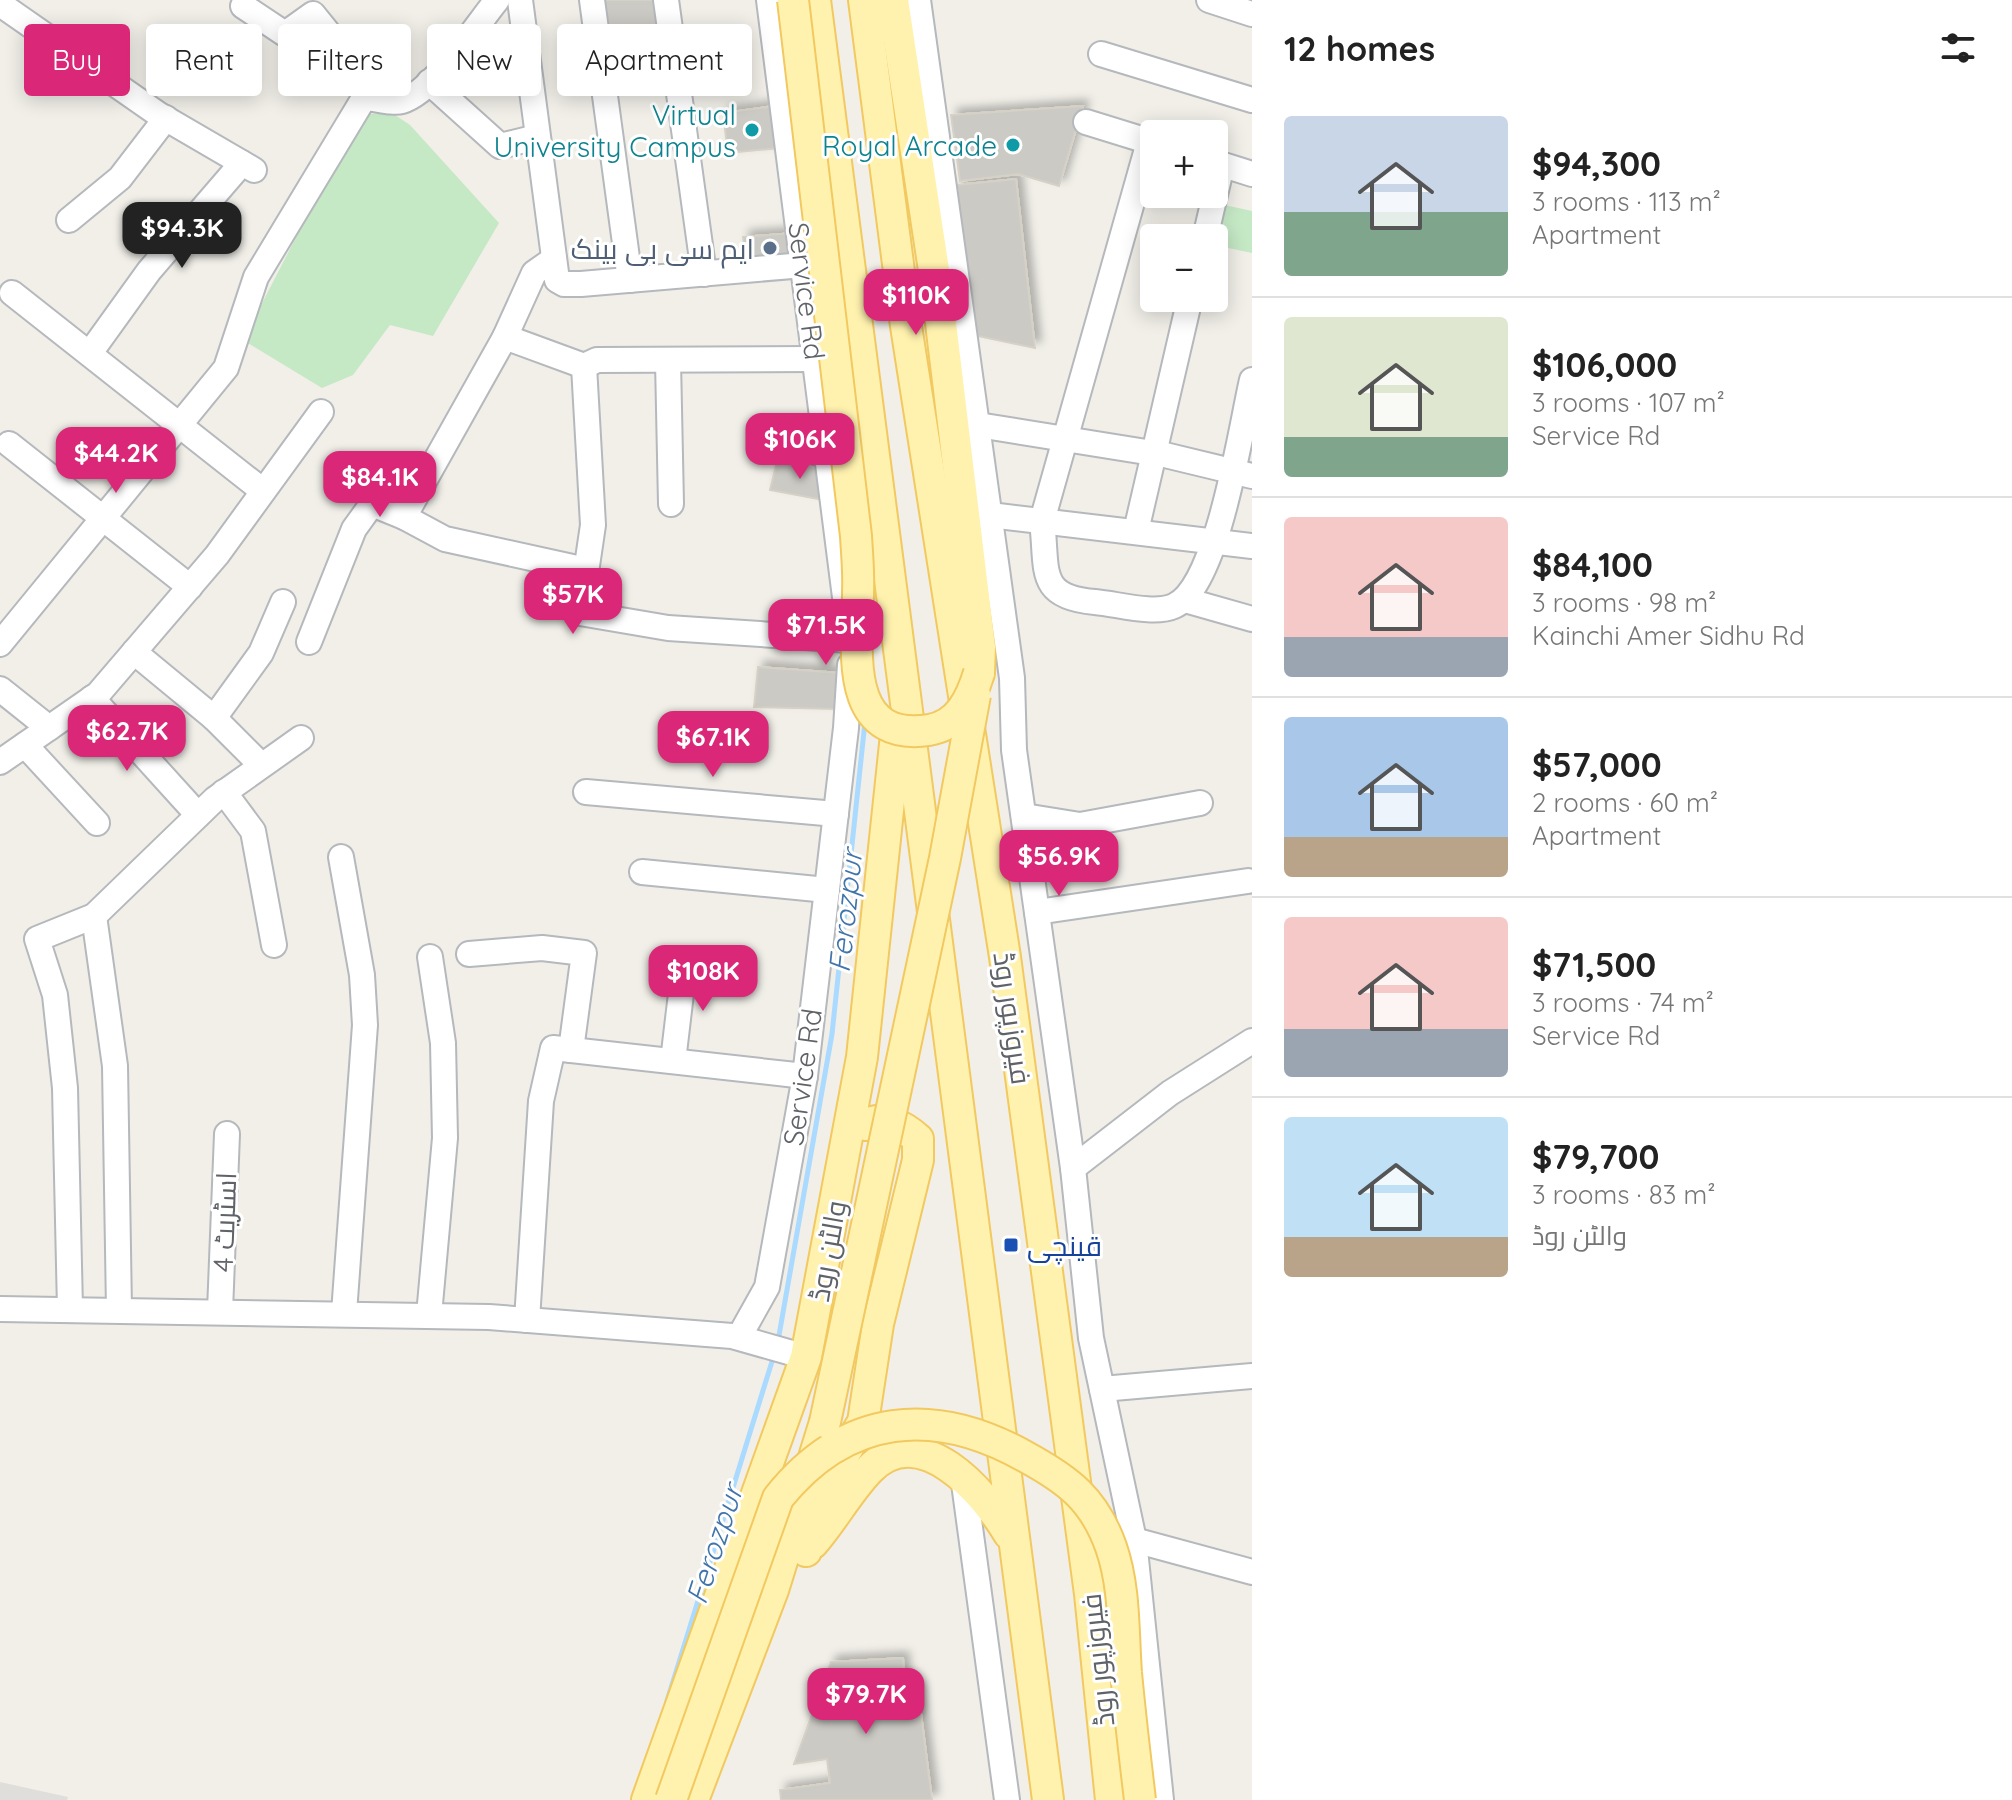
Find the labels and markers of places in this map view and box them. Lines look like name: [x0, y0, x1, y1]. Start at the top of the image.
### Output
place label: Virtual University Campus: [494, 97, 736, 164]
marker: Virtual University Campus: [743, 121, 761, 139]
place label: Royal Arcade: [822, 128, 997, 163]
marker: Royal Arcade: [1004, 136, 1022, 154]
pin: $94.3K: [117, 202, 247, 270]
place label: ایم سی بی بینک: [571, 231, 754, 269]
marker: ایم سی بی بینک: [761, 239, 779, 257]
pin: $110K: [860, 269, 972, 337]
pin: $106K: [744, 413, 856, 481]
pin: $44.2K: [51, 427, 181, 495]
pin: $84.1K: [315, 451, 445, 519]
pin: $57K: [526, 568, 620, 636]
pin: $71.5K: [761, 599, 891, 667]
pin: $62.7K: [62, 705, 192, 773]
pin: $67.1K: [648, 711, 778, 779]
pin: $56.9K: [994, 830, 1124, 898]
pin: $108K: [647, 945, 759, 1013]
place label: قینچی: [1027, 1228, 1102, 1265]
marker: قینچی: [1002, 1236, 1020, 1254]
pin: $79.7K: [801, 1668, 931, 1736]

